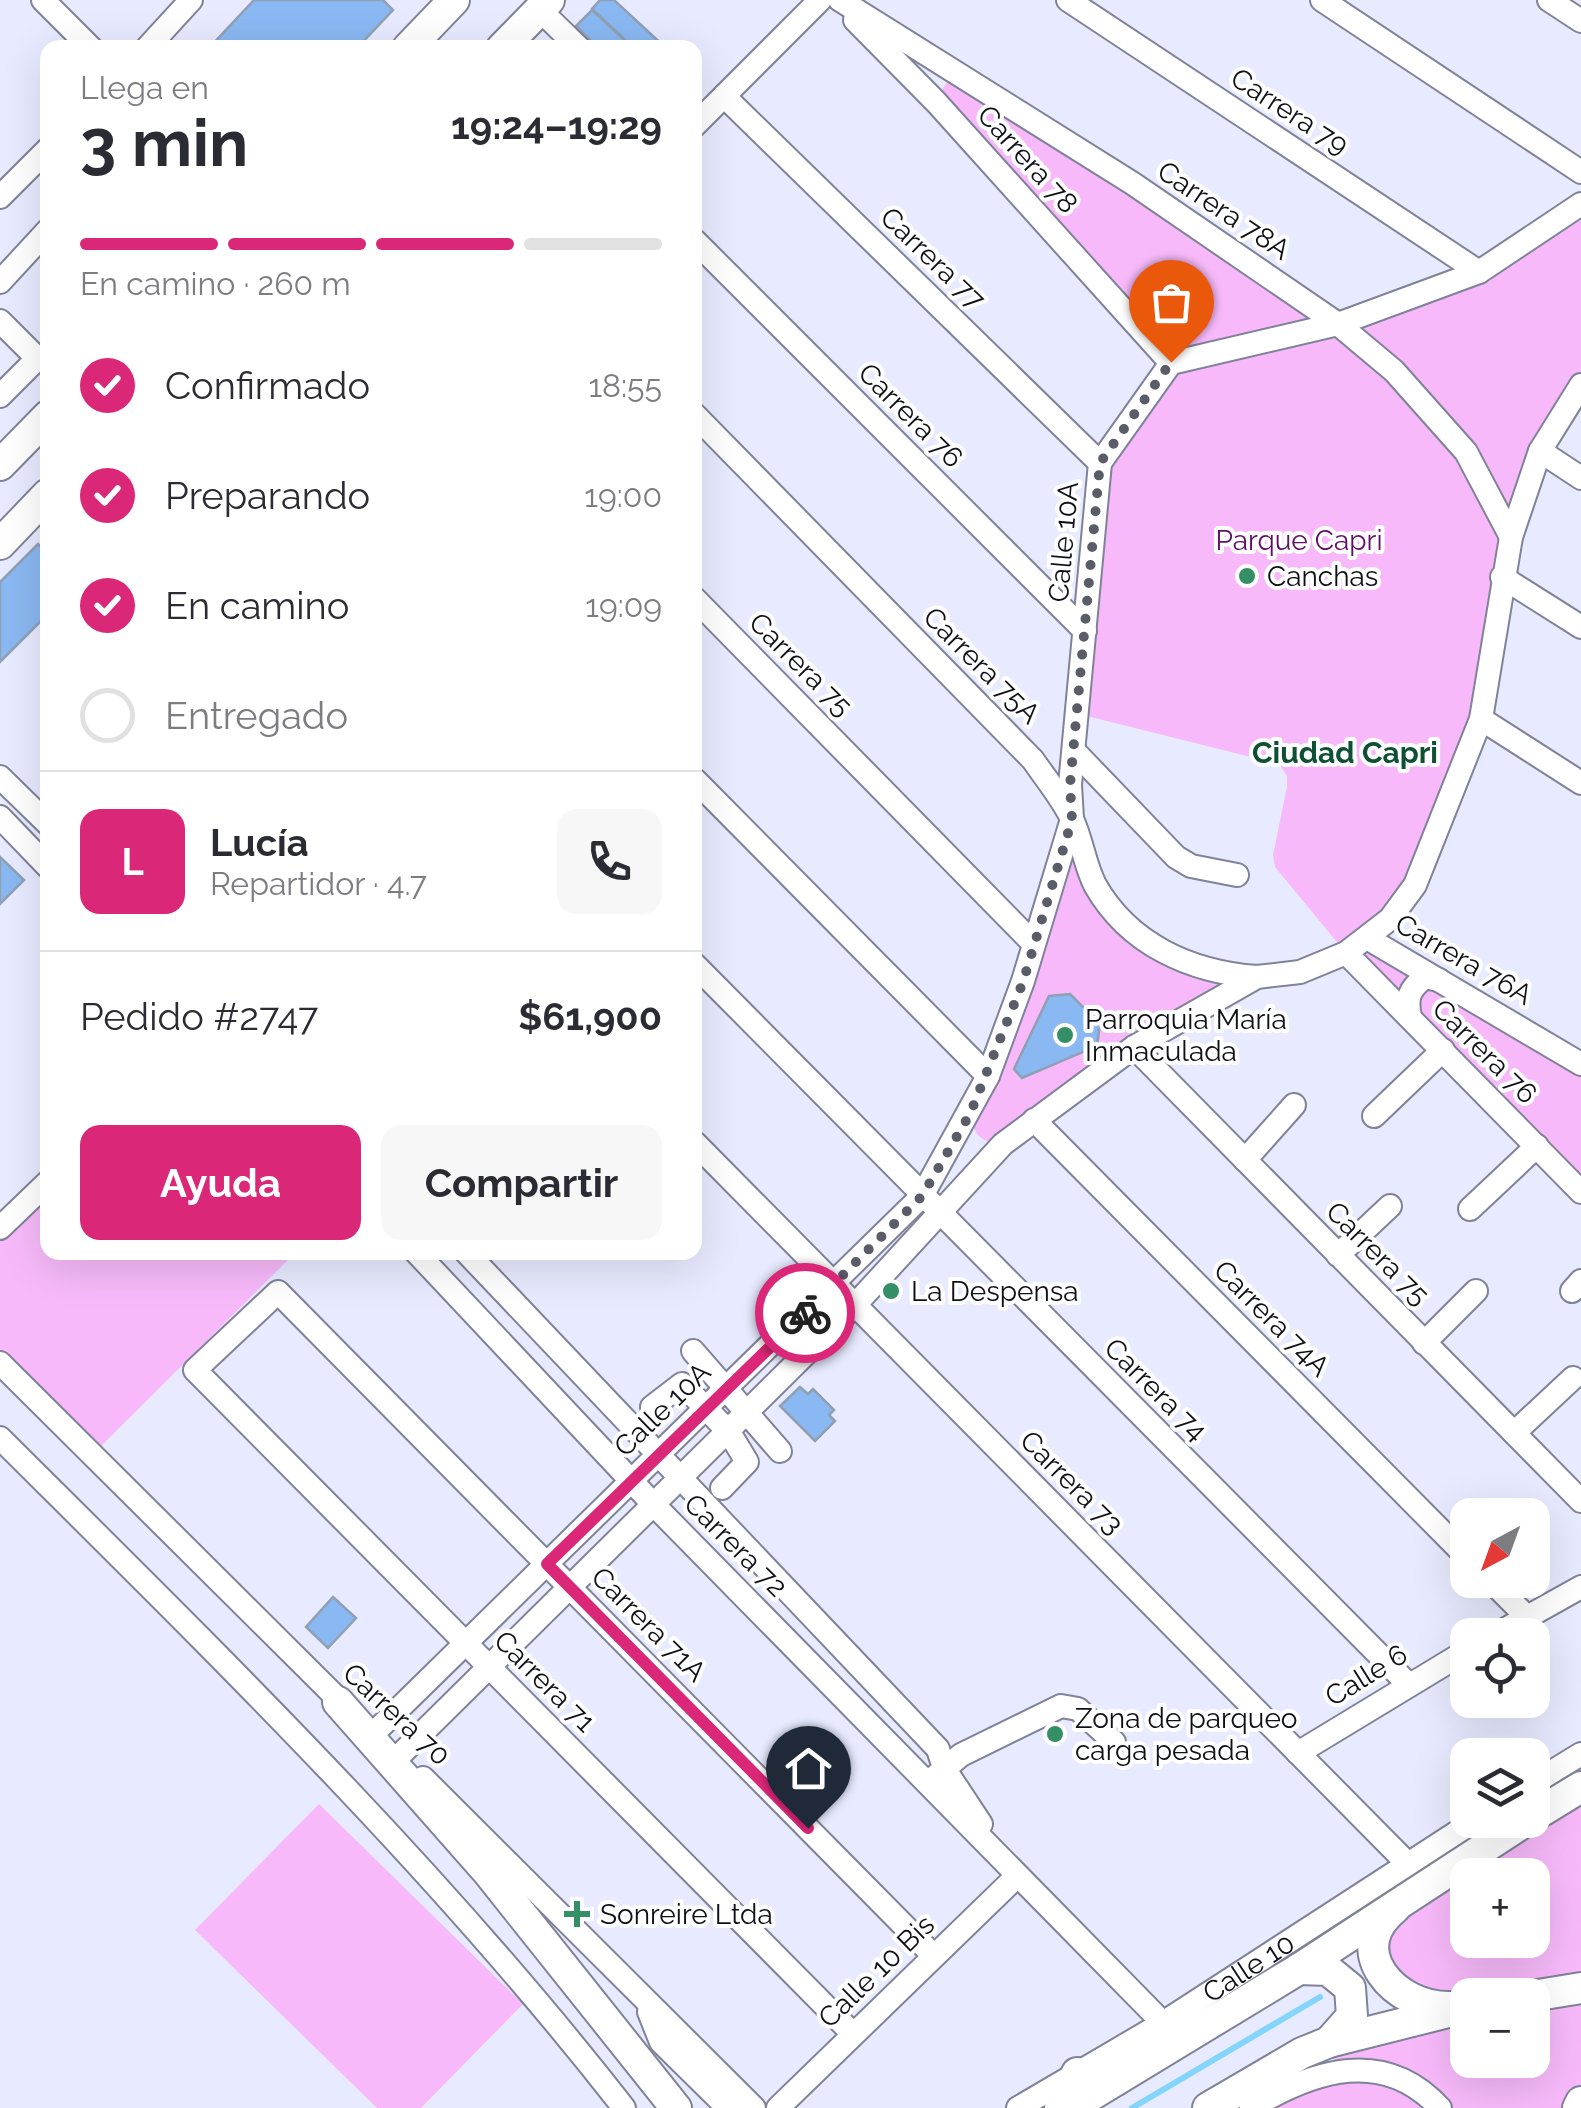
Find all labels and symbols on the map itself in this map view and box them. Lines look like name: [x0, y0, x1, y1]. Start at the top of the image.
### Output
street label: Carrera 79: [1225, 61, 1355, 162]
street label: Carrera 78: [971, 99, 1085, 220]
street label: Carrera 78A: [1151, 154, 1296, 267]
street label: Carrera 77: [874, 201, 992, 316]
pin: [1129, 260, 1214, 363]
street label: Carrera 76: [852, 356, 970, 474]
street label: Calle 10A: [1042, 480, 1085, 604]
park label: Parque Capri: [1215, 524, 1383, 557]
place label: Canchas: [1267, 560, 1378, 593]
marker: Canchas: [1236, 565, 1258, 587]
street label: Carrera 75A: [917, 600, 1047, 730]
street label: Carrera 75: [742, 606, 859, 723]
district label: Ciudad Capri: [1252, 735, 1438, 770]
street label: Carrera 76A: [1389, 907, 1538, 1012]
street label: Carrera 76: [1426, 992, 1544, 1110]
place label: Parroquia María Inmaculada: [1085, 1003, 1287, 1068]
marker: Parroquia María Inmaculada: [1054, 1024, 1076, 1046]
street label: Carrera 75: [1319, 1195, 1436, 1312]
street label: Carrera 74A: [1207, 1254, 1336, 1383]
courier: [755, 1263, 855, 1363]
place label: La Despensa: [911, 1275, 1079, 1308]
marker: La Despensa: [880, 1280, 902, 1302]
street label: Carrera 74: [1098, 1331, 1214, 1447]
street label: Calle 10A: [607, 1355, 717, 1463]
street label: Carrera 73: [1013, 1424, 1130, 1541]
street label: Carrera 72: [677, 1487, 794, 1604]
north arrow: [1450, 1498, 1550, 1598]
street label: Carrera 71A: [585, 1560, 713, 1688]
street label: Carrera 71: [487, 1624, 602, 1739]
street label: Calle 6: [1319, 1638, 1413, 1713]
street label: Carrera 70: [336, 1657, 457, 1772]
place label: Zona de parqueo carga pesada: [1075, 1702, 1298, 1767]
marker: Zona de parqueo carga pesada: [1044, 1723, 1066, 1745]
pin: [766, 1726, 851, 1829]
place label: Sonreire Ltda: [600, 1898, 773, 1931]
marker: Sonreire Ltda: [564, 1901, 590, 1927]
street label: Calle 10 Bis: [812, 1908, 941, 2035]
street label: Calle 10: [1197, 1926, 1301, 2010]

